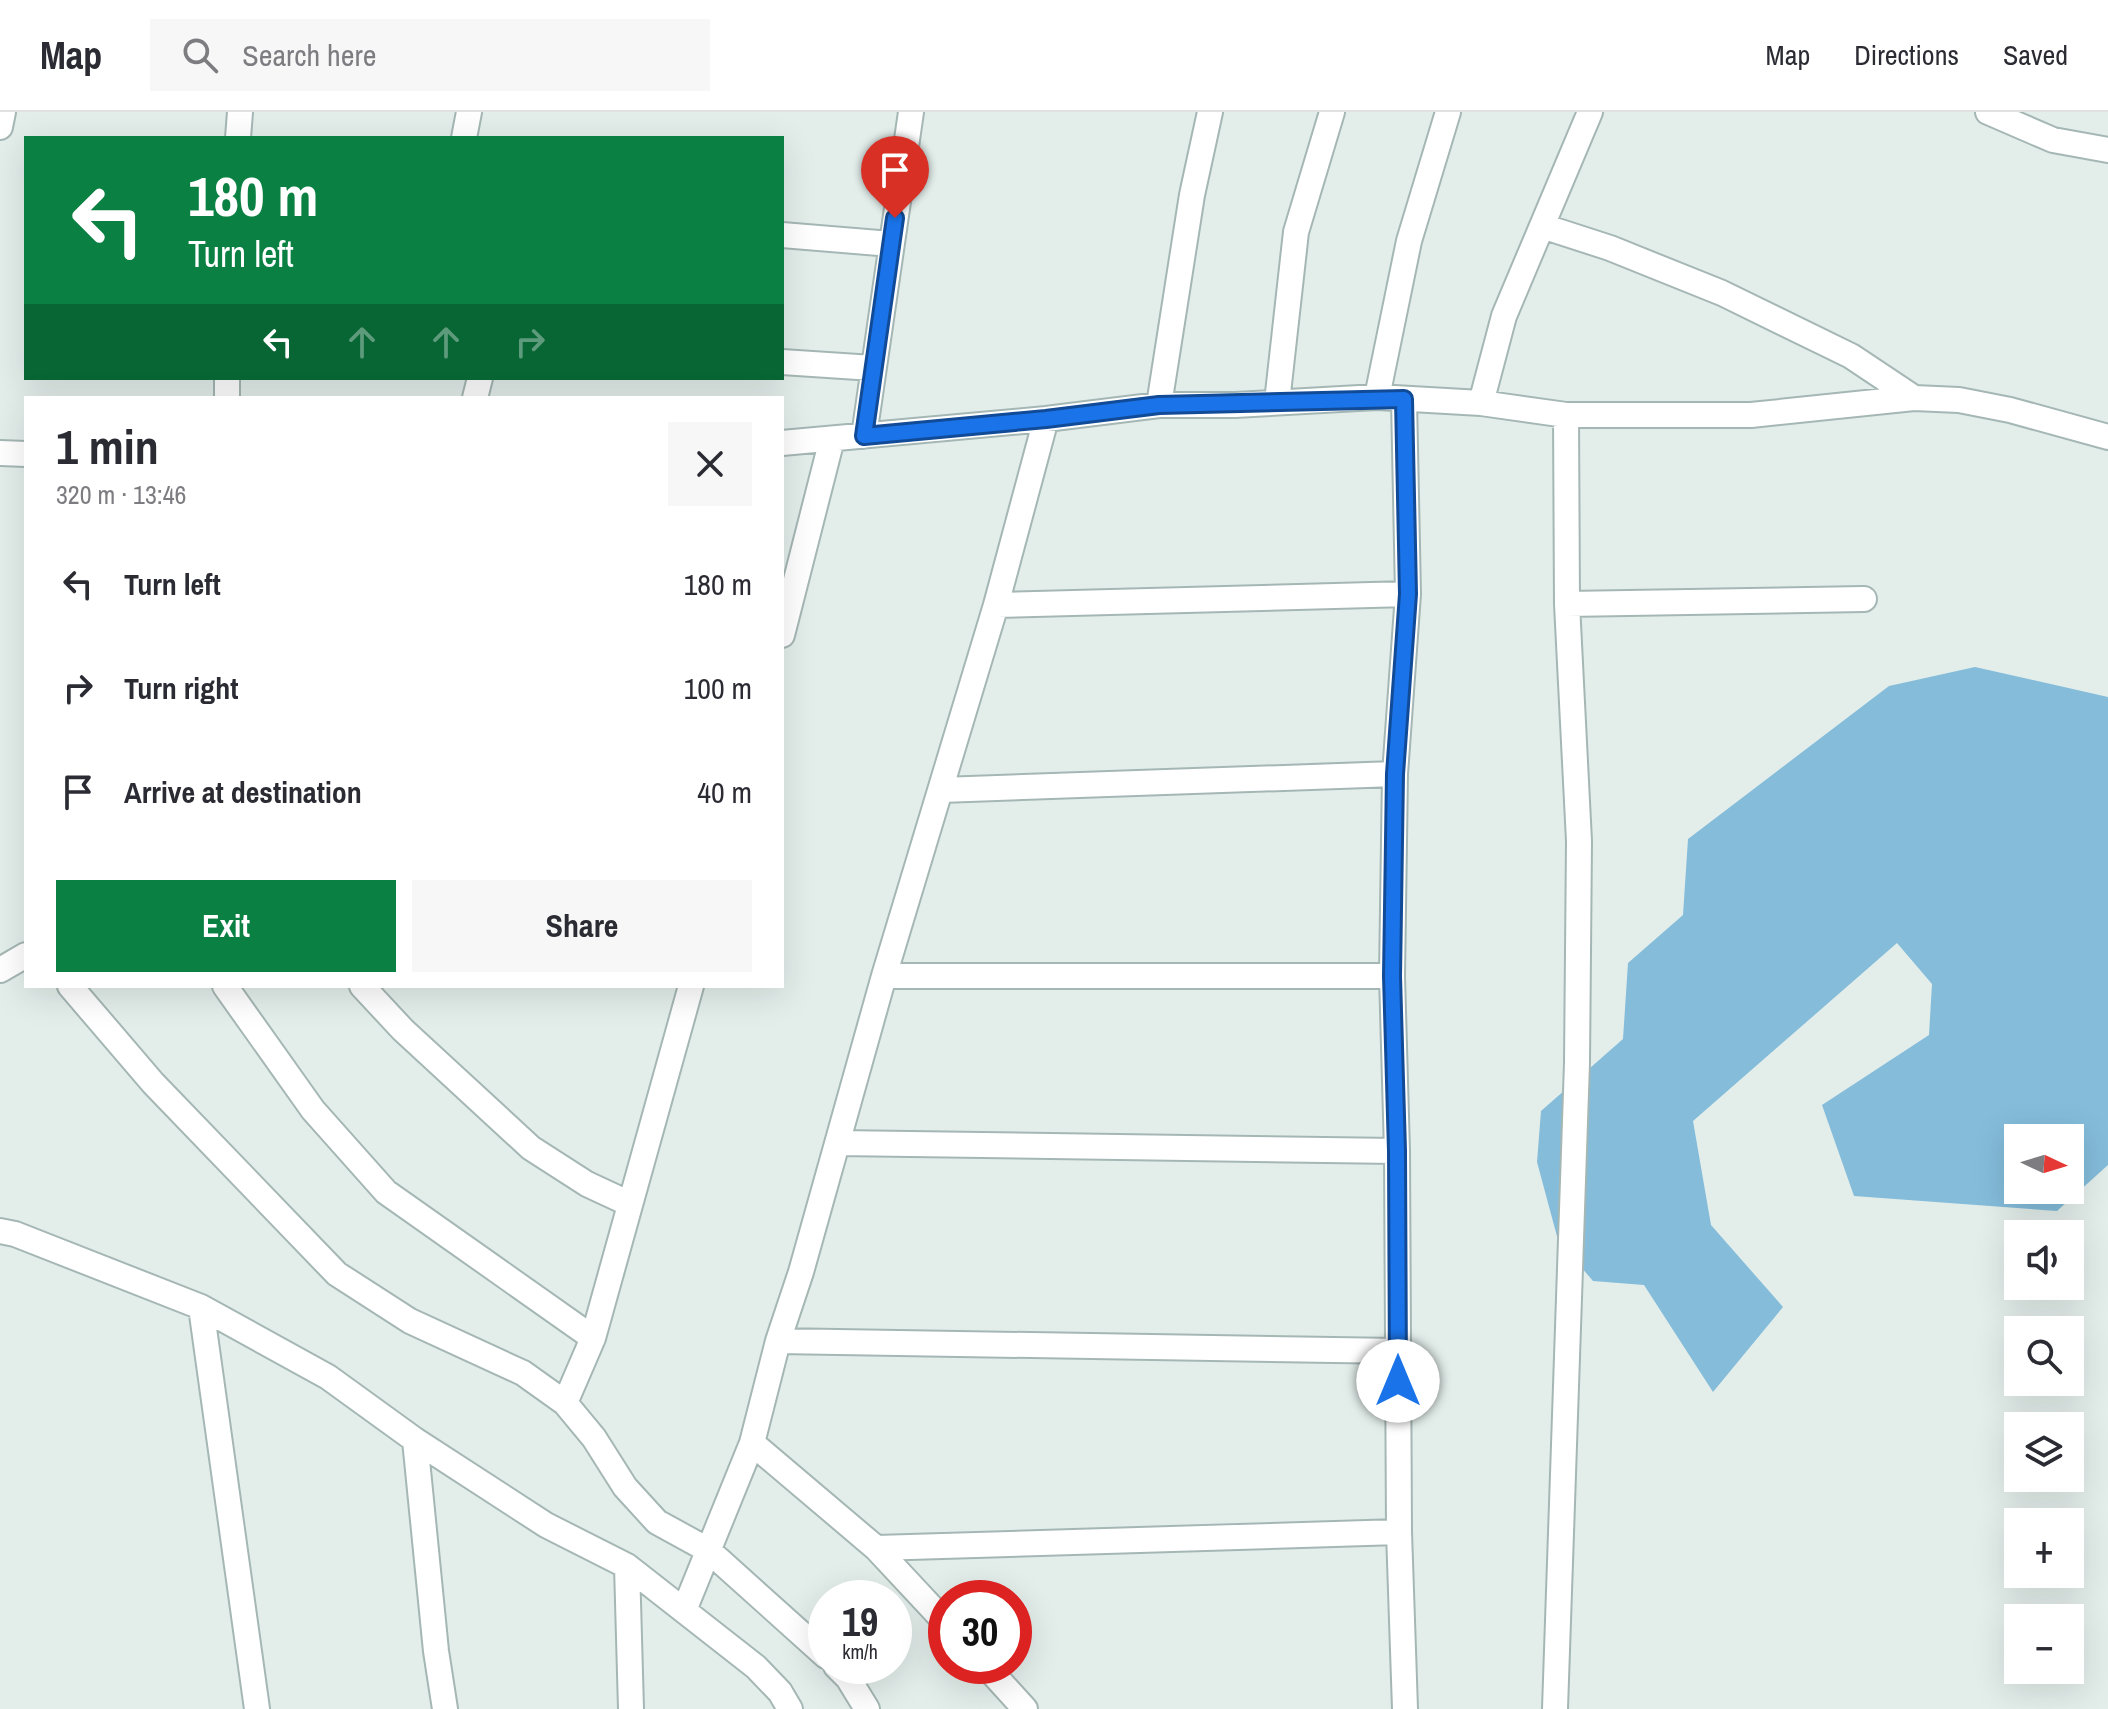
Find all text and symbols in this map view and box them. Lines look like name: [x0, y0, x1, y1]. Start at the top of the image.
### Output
search box: [150, 19, 710, 91]
text: Map: [40, 30, 102, 81]
icon: search: [178, 33, 222, 77]
text: Search here: [242, 35, 376, 75]
text: Map: [1766, 36, 1810, 74]
text: Directions: [1854, 36, 1959, 74]
text: Saved: [2003, 36, 2068, 74]
pin: [861, 136, 929, 218]
icon: arrive: [873, 148, 917, 192]
text: 180 m: [188, 158, 318, 233]
icon: left: [56, 168, 160, 272]
text: Turn left: [188, 230, 294, 278]
icon: left: [256, 320, 300, 364]
icon: ahead: [340, 320, 384, 364]
icon: ahead: [424, 320, 468, 364]
icon: right: [508, 320, 552, 364]
text: 1 min: [56, 414, 159, 479]
button: close: [668, 422, 752, 506]
text: 320 m · 13:46: [56, 477, 186, 512]
icon: left: [56, 562, 100, 606]
text: Turn left: [124, 564, 221, 604]
text: 180 m: [684, 564, 752, 604]
icon: right: [56, 666, 100, 710]
text: Turn right: [124, 668, 238, 708]
text: 100 m: [684, 668, 752, 708]
icon: arrive: [56, 770, 100, 814]
text: Arrive at destination: [124, 772, 362, 812]
text: 40 m: [697, 772, 752, 812]
button: Exit: [56, 880, 396, 972]
button: Share: [412, 880, 752, 972]
north arrow: [2004, 1124, 2084, 1204]
map controls: [2004, 1124, 2084, 1684]
button: sound: [2004, 1220, 2084, 1300]
button: search: [2004, 1316, 2084, 1396]
position arrow: [1356, 1339, 1440, 1423]
button: layers: [2004, 1412, 2084, 1492]
button: +: [2004, 1508, 2084, 1588]
speed limit sign: 30: [928, 1580, 1032, 1684]
text: 19: [842, 1595, 878, 1648]
button: −: [2004, 1604, 2084, 1684]
text: km/h: [842, 1638, 878, 1665]

